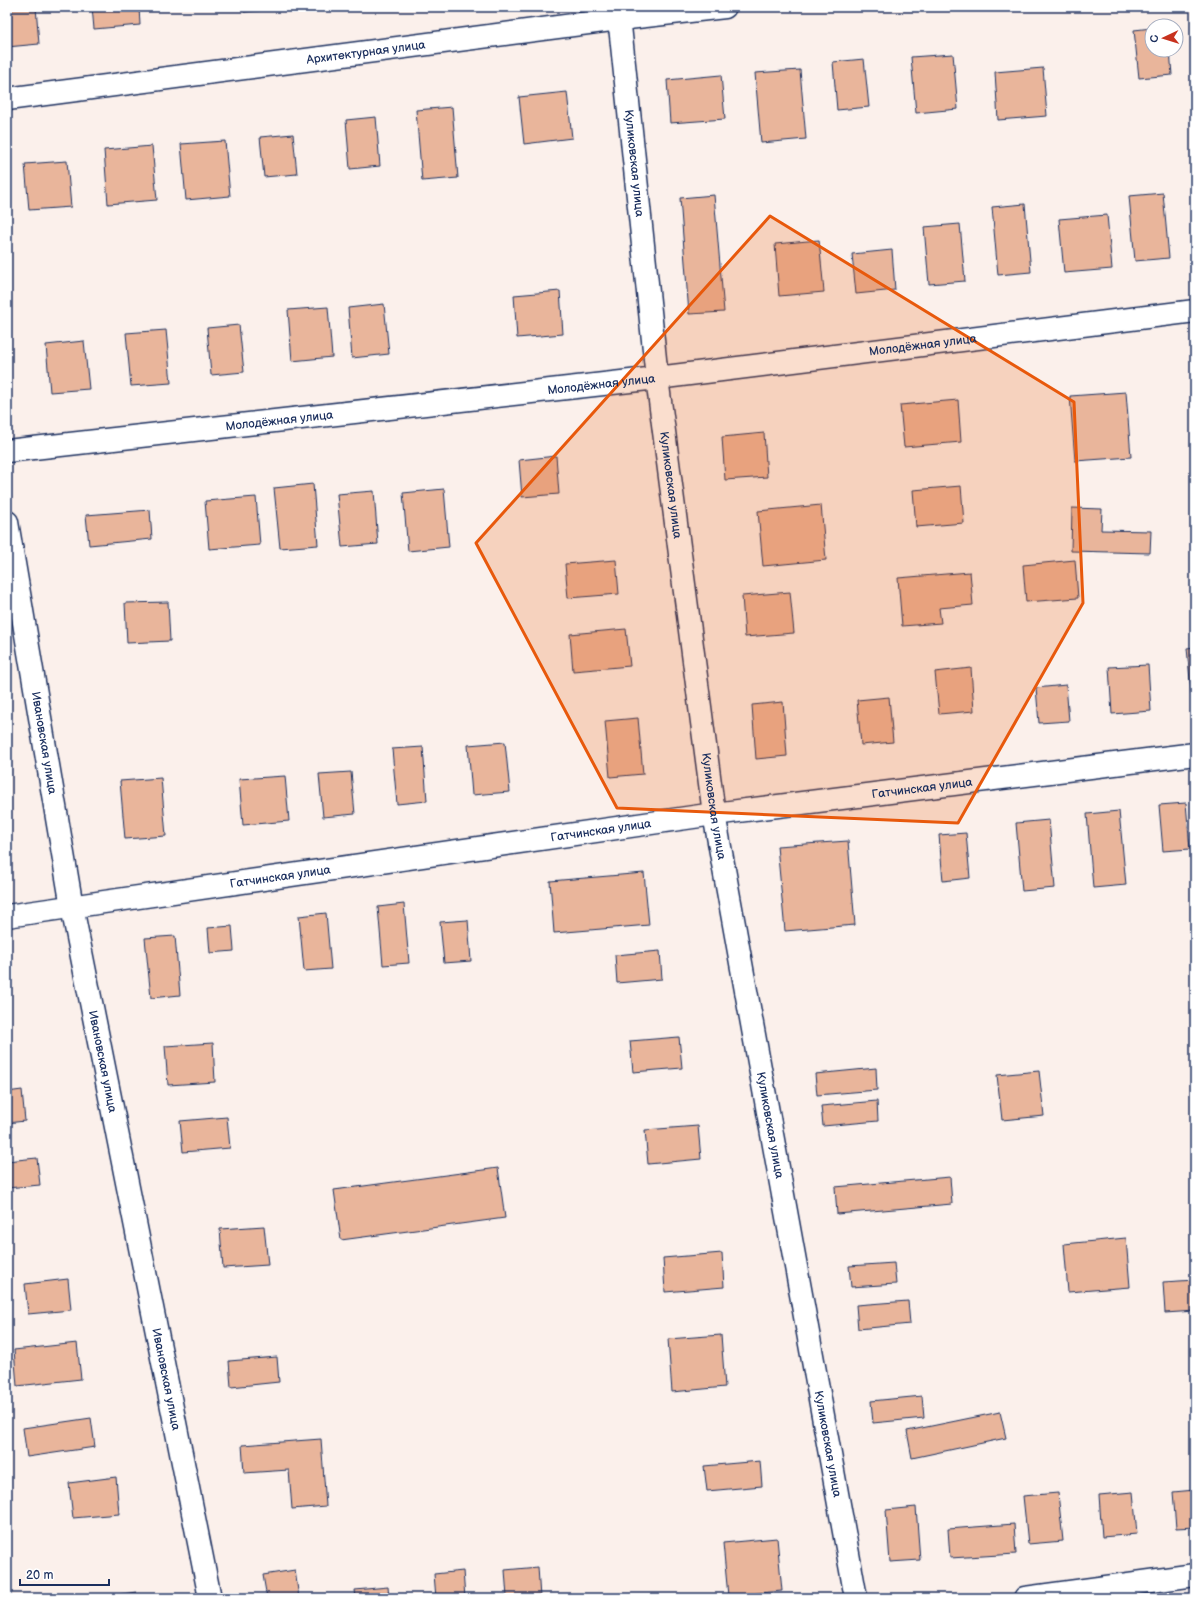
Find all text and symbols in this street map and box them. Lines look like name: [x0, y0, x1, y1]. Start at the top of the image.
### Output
north arrow: [1144, 18, 1184, 58]
text: С: [1148, 34, 1161, 43]
street label: Архитектурная улица: [305, 37, 426, 67]
street label: Куликовская улица: [621, 109, 648, 218]
street label: Молодёжная улица: [868, 331, 978, 359]
street label: Молодёжная улица: [547, 371, 656, 398]
street label: Молодёжная улица: [225, 407, 334, 434]
street label: Куликовская улица: [657, 431, 685, 540]
street label: Ивановская улица: [28, 690, 60, 795]
street label: Куликовская улица: [699, 752, 730, 861]
street label: Гатчинская улица: [871, 774, 973, 802]
street label: Гатчинская улица: [550, 816, 652, 845]
street label: Гатчинская улица: [229, 862, 331, 891]
street label: Ивановская улица: [85, 1009, 120, 1114]
street label: Куликовская улица: [753, 1071, 787, 1180]
street label: Ивановская улица: [149, 1327, 184, 1432]
street label: Куликовская улица: [811, 1390, 845, 1498]
scale bar: [20, 1561, 109, 1587]
text: 20 m: [26, 1568, 53, 1583]

